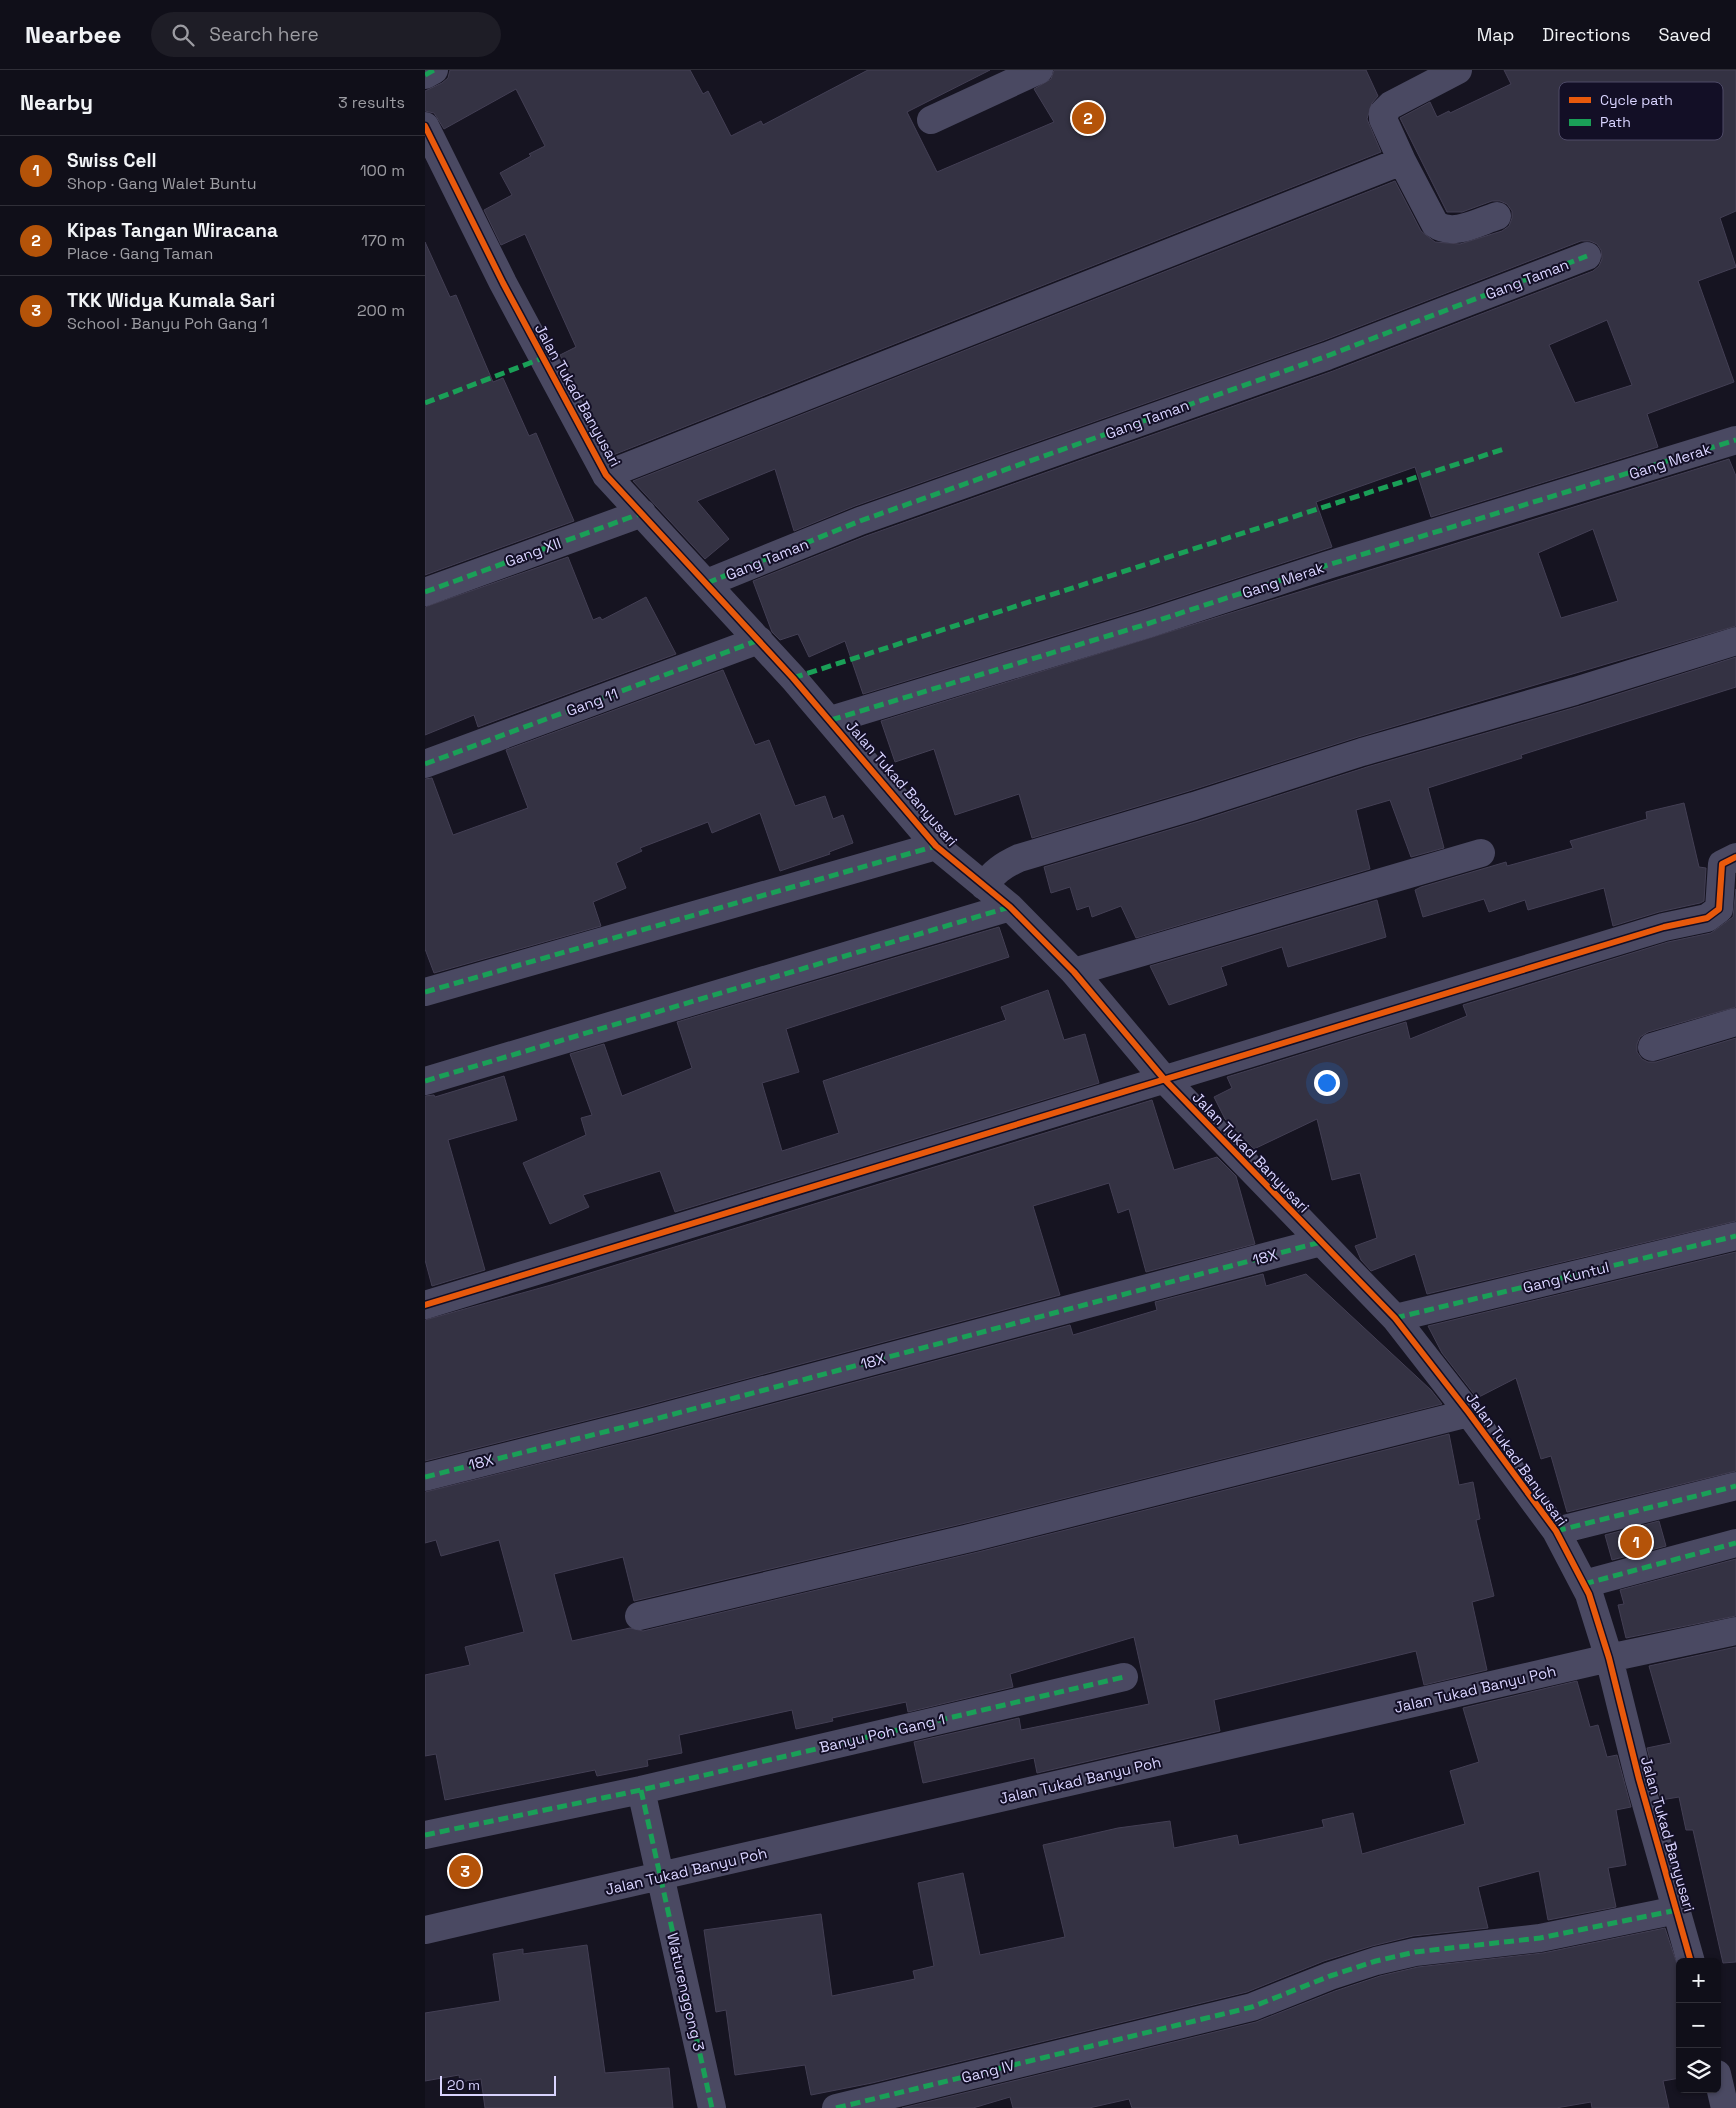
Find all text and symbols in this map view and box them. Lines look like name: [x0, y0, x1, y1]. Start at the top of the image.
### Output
search box: [151, 12, 501, 57]
text: Nearbee: [25, 19, 121, 50]
icon: search: [169, 21, 197, 49]
text: Search here: [209, 22, 319, 47]
text: Map: [1477, 23, 1514, 46]
text: Directions: [1542, 23, 1631, 46]
text: Saved: [1659, 23, 1711, 46]
legend: [1559, 82, 1723, 140]
text: Nearby: [20, 89, 93, 116]
text: Cycle path: [1600, 91, 1673, 109]
text: 3 results: [338, 92, 405, 113]
pin: 2: [1072, 99, 1104, 137]
text: Path: [1600, 113, 1631, 131]
text: Swiss Cell: [67, 148, 157, 173]
text: 1: [32, 160, 40, 181]
text: 100 m: [360, 160, 405, 181]
text: Shop · Gang Walet Buntu: [67, 173, 257, 194]
text: Kipas Tangan Wiracana: [67, 218, 278, 243]
text: 2: [31, 230, 41, 251]
text: 170 m: [361, 230, 405, 251]
text: Place · Gang Taman: [67, 243, 213, 264]
street label: Gang Taman: [1483, 254, 1571, 304]
text: TKK Widya Kumala Sari: [67, 288, 275, 313]
text: 3: [31, 300, 41, 321]
text: 200 m: [357, 300, 405, 321]
text: School · Banyu Poh Gang 1: [67, 313, 268, 334]
street label: Jalan Tukad Banyusari: [531, 320, 625, 470]
street label: Gang Taman: [1103, 395, 1191, 443]
street label: Gang Merak: [1627, 439, 1713, 483]
street label: Gang XII: [502, 533, 564, 571]
street label: Gang Taman: [723, 534, 811, 584]
street label: Gang Merak: [1240, 558, 1326, 602]
street label: Gang 11: [563, 684, 621, 720]
street label: Jalan Tukad Banyusari: [842, 716, 962, 850]
your location: [1314, 1070, 1340, 1096]
street label: Jalan Tukad Banyusari: [1188, 1088, 1314, 1216]
street label: 18X: [1250, 1244, 1280, 1269]
street label: Gang Kuntul: [1521, 1257, 1611, 1297]
street label: 18X: [858, 1348, 888, 1373]
street label: Jalan Tukad Banyusari: [1462, 1388, 1572, 1530]
street label: 18X: [466, 1450, 496, 1474]
pin: 1: [1620, 1523, 1652, 1561]
street label: Jalan Tukad Banyu Poh: [1392, 1661, 1558, 1717]
street label: Banyu Poh Gang 1: [817, 1709, 947, 1757]
street label: Jalan Tukad Banyu Poh: [997, 1752, 1163, 1808]
street label: Jalan Tukad Banyusari: [1637, 1754, 1699, 1914]
street label: Jalan Tukad Banyu Poh: [603, 1843, 769, 1899]
pin: 3: [449, 1852, 481, 1890]
street label: Waturenggong 3: [663, 1931, 709, 2053]
map controls: [1676, 1958, 1721, 2093]
button: +: [1676, 1958, 1721, 2003]
button: −: [1676, 2003, 1721, 2048]
button: layers: [1676, 2048, 1721, 2093]
street label: Gang IV: [959, 2055, 1017, 2087]
scale bar: [440, 2073, 556, 2096]
text: 20 m: [447, 2076, 480, 2094]

